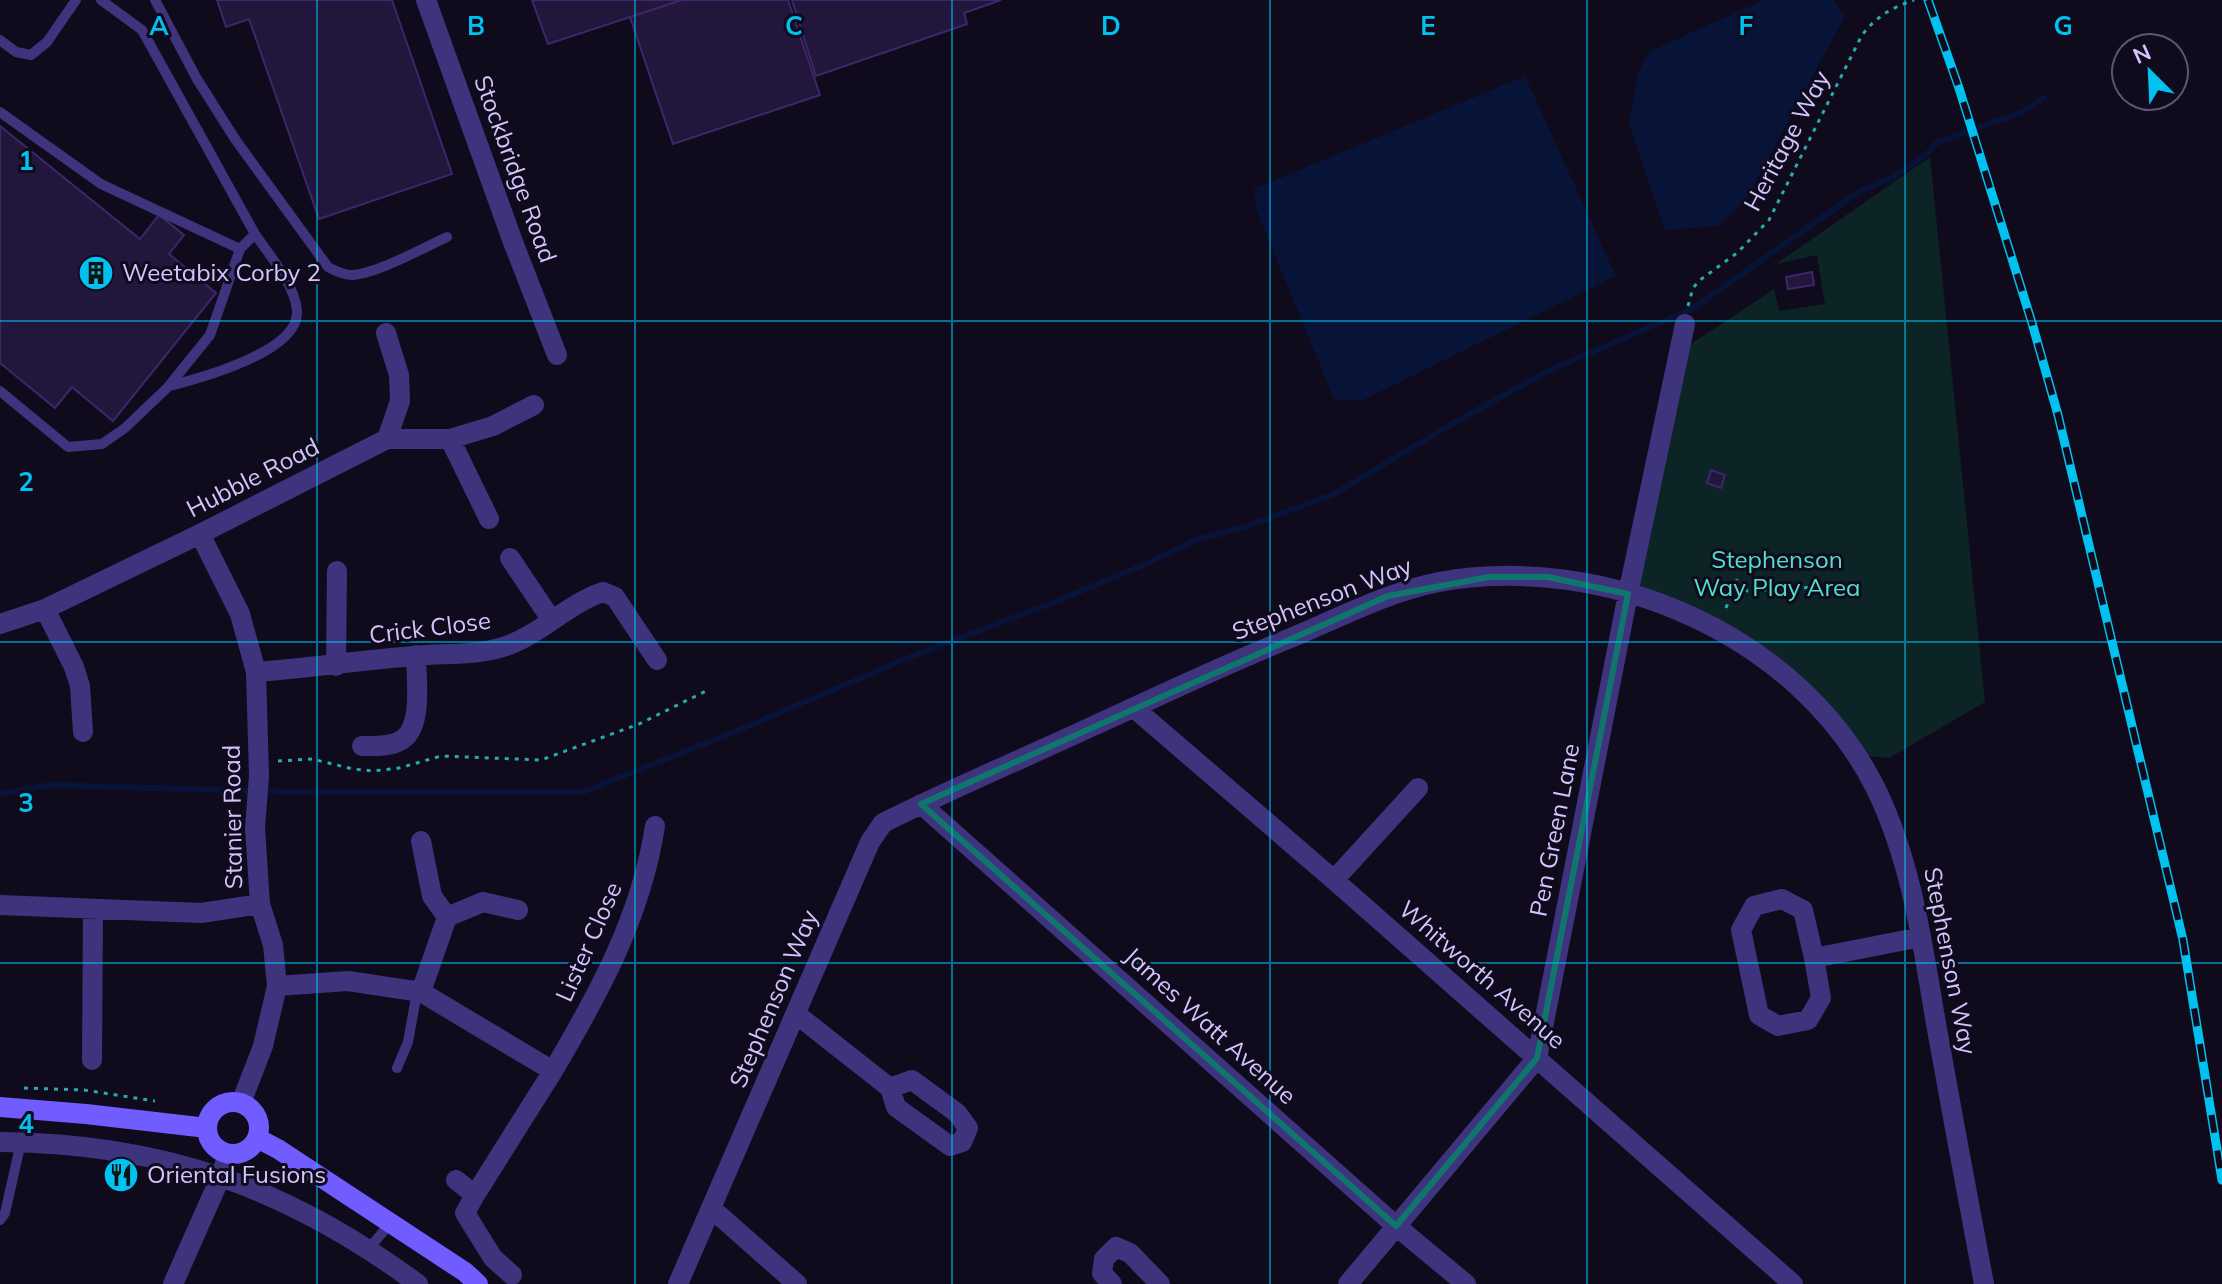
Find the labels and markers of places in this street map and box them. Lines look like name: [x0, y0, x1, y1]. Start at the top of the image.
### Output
building icon: Weetabix Corby 2: [77, 254, 115, 292]
place label: Weetabix Corby 2: [122, 257, 321, 287]
restaurant icon: Oriental Fusions: [102, 1156, 140, 1194]
place label: Oriental Fusions: [147, 1159, 326, 1189]

